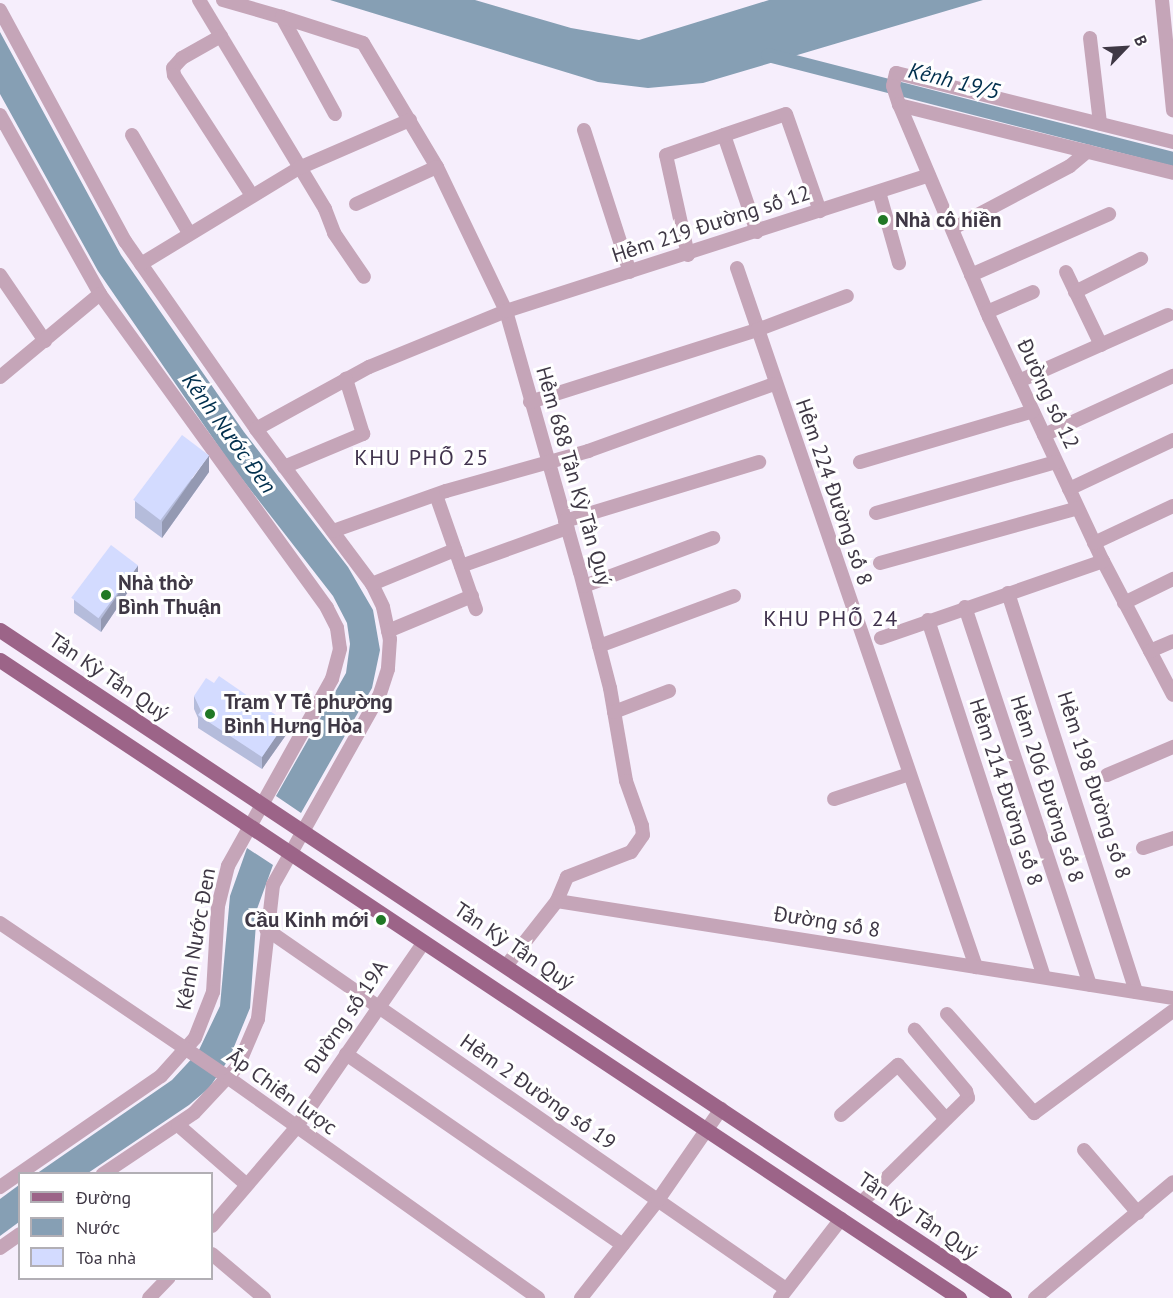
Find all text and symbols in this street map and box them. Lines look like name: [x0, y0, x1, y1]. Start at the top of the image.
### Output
north arrow: [1095, 18, 1155, 78]
text: B: [1130, 32, 1152, 49]
water label: Kênh 19/5: [906, 57, 1002, 105]
street label: Hẻm 219 Đường số 12: [609, 180, 813, 268]
place label: Nhà cô hiền: [895, 207, 1002, 233]
marker: Nhà cô hiền: [876, 213, 890, 227]
street label: Đường số 12: [1012, 335, 1084, 453]
street label: Hẻm 688 Tân Kỳ Tân Quý: [530, 363, 618, 589]
water label: Kênh Nước Đen: [176, 367, 282, 499]
street label: Hẻm 224 Đường số 8: [790, 395, 878, 589]
district label: KHU PHỐ 25: [354, 445, 490, 471]
place label: Nhà thờ Bình Thuận: [118, 570, 222, 620]
marker: Nhà thờ Bình Thuận: [99, 588, 113, 602]
district label: KHU PHỐ 24: [763, 606, 899, 632]
street label: Tân Kỳ Tân Quý: [44, 628, 174, 726]
street label: Hẻm 198 Đường số 8: [1052, 688, 1136, 882]
place label: Trạm Y Tế phường Bình Hưng Hòa: [224, 689, 395, 739]
street label: Hẻm 206 Đường số 8: [1005, 692, 1089, 886]
street label: Hẻm 214 Đường số 8: [964, 695, 1048, 889]
marker: Trạm Y Tế phường Bình Hưng Hòa: [201, 705, 219, 723]
street label: Kênh Nước Đen: [171, 866, 221, 1012]
street label: Tân Kỳ Tân Quý: [449, 897, 579, 995]
street label: Đường số 8: [772, 901, 882, 943]
place label: Cầu Kinh mới: [245, 907, 369, 933]
marker: Cầu Kinh mới: [374, 913, 388, 927]
street label: Đường số 19A: [299, 956, 393, 1078]
street label: Hẻm 2 Đường số 19: [455, 1029, 621, 1155]
street label: Ấp Chiến lược: [222, 1044, 342, 1140]
street label: Tân Kỳ Tân Quý: [853, 1167, 983, 1265]
legend: [18, 1172, 213, 1280]
text: Đường: [76, 1186, 131, 1209]
text: Nước: [76, 1216, 120, 1239]
text: Tòa nhà: [76, 1246, 136, 1269]

